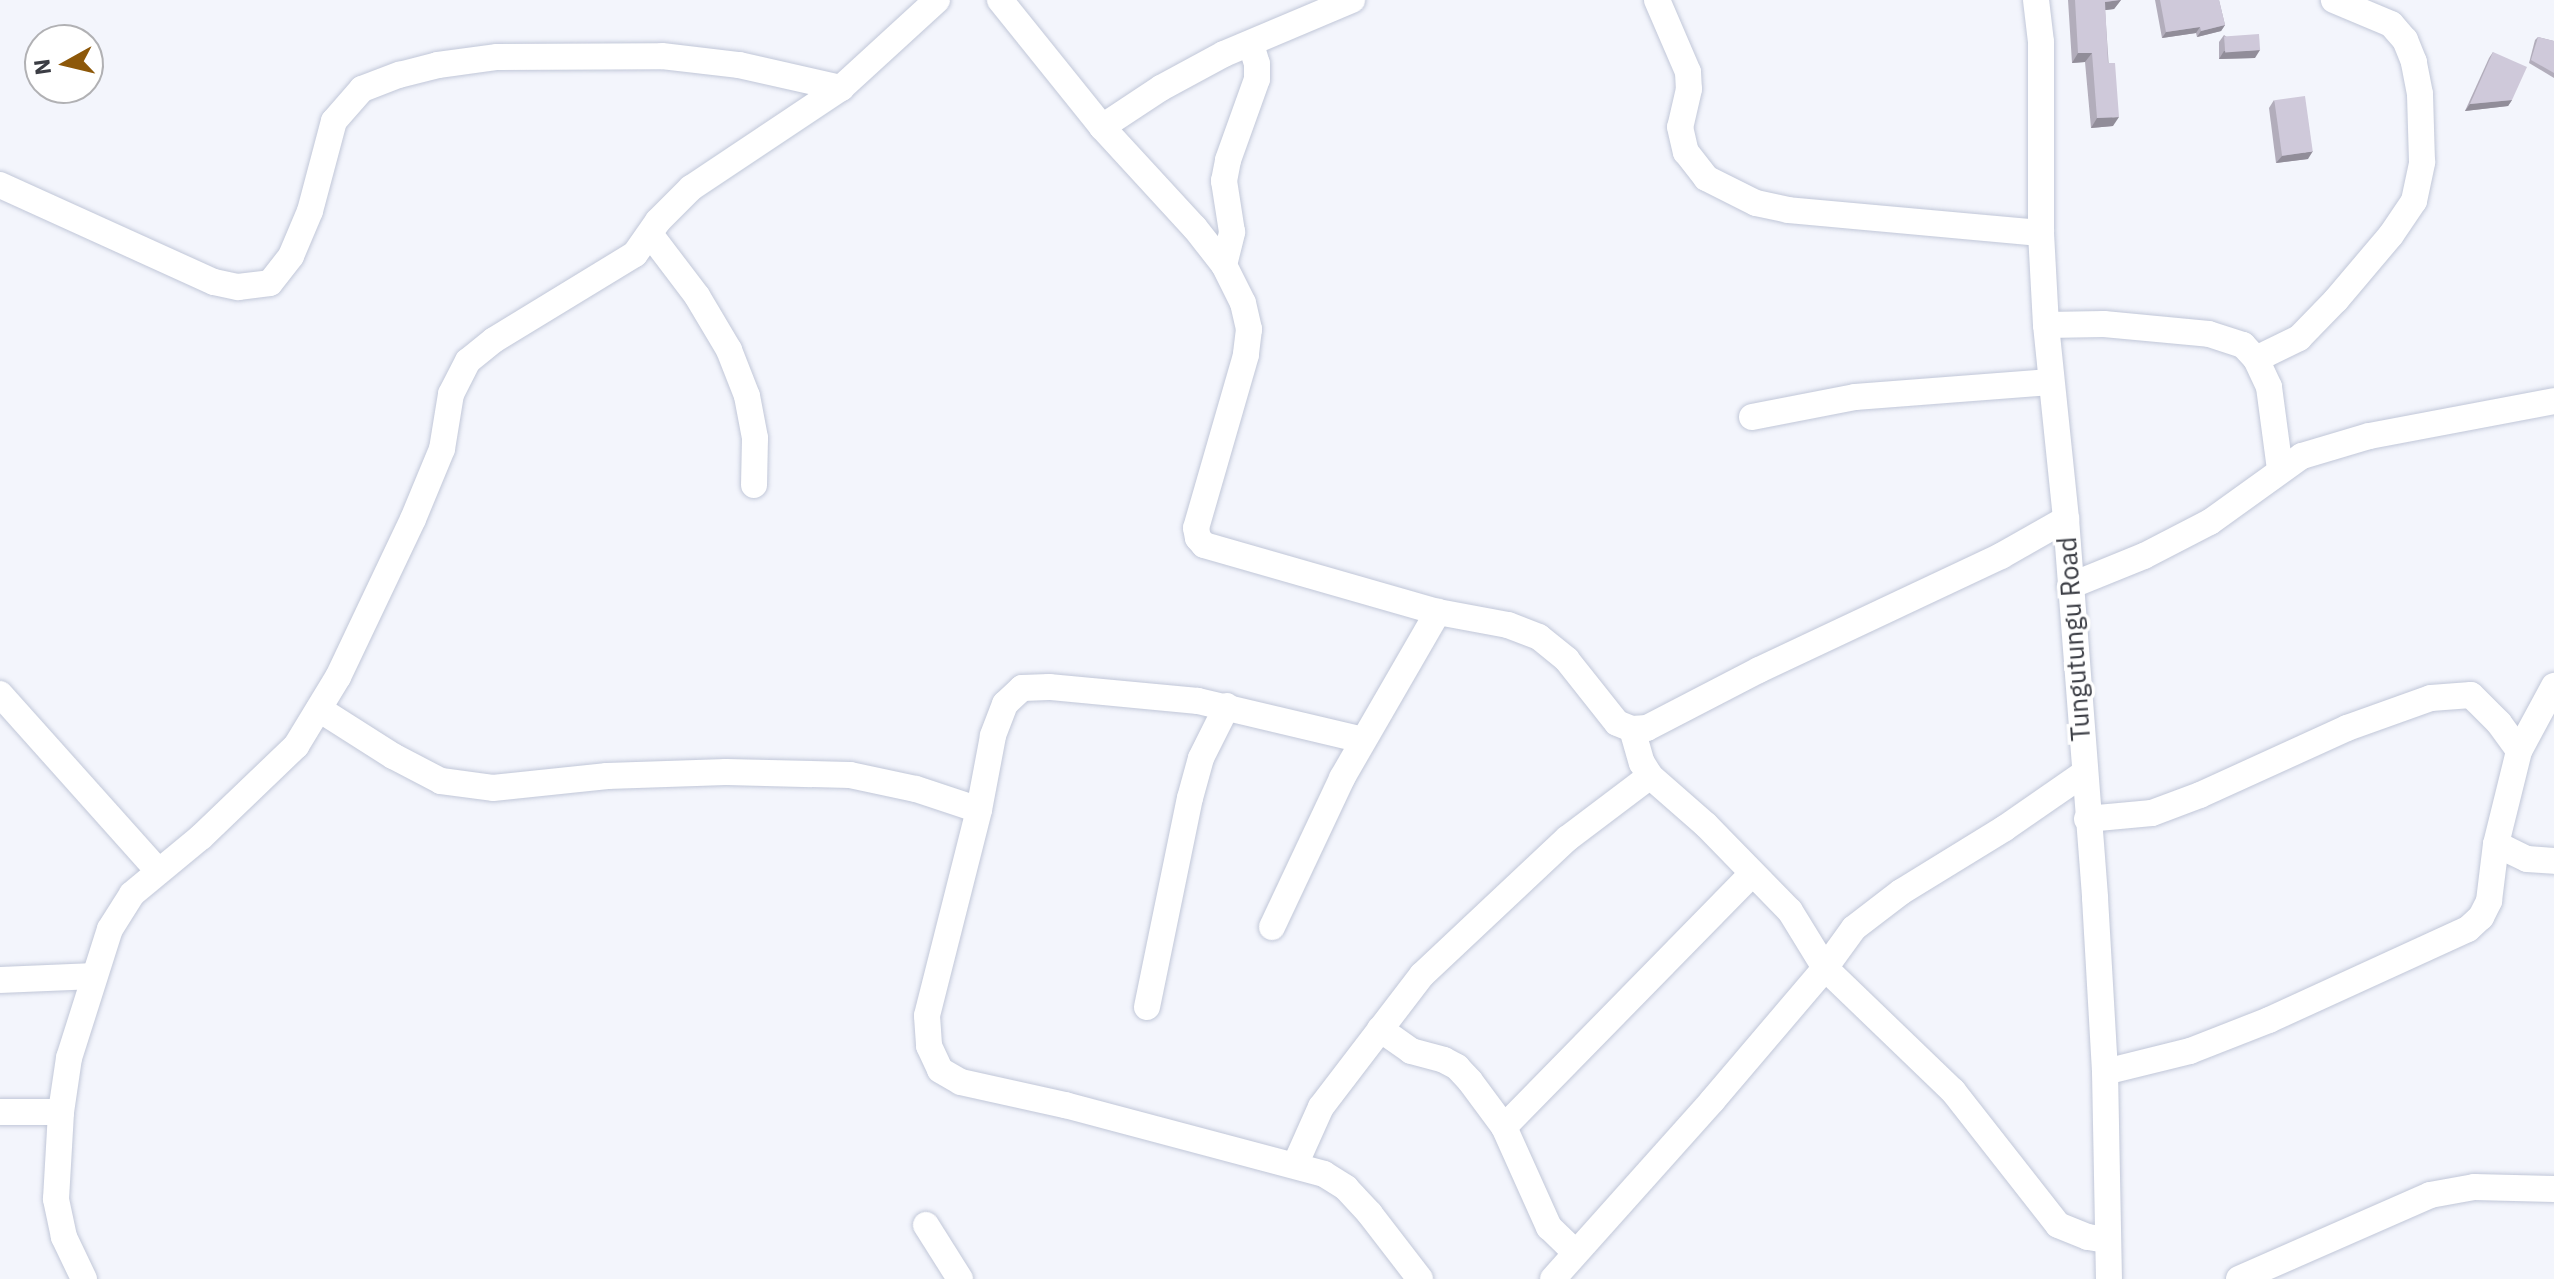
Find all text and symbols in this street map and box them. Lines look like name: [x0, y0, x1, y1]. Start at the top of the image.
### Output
north arrow: [24, 24, 104, 104]
text: N: [26, 57, 57, 77]
street label: Tungutungu Road: [2051, 536, 2097, 742]

